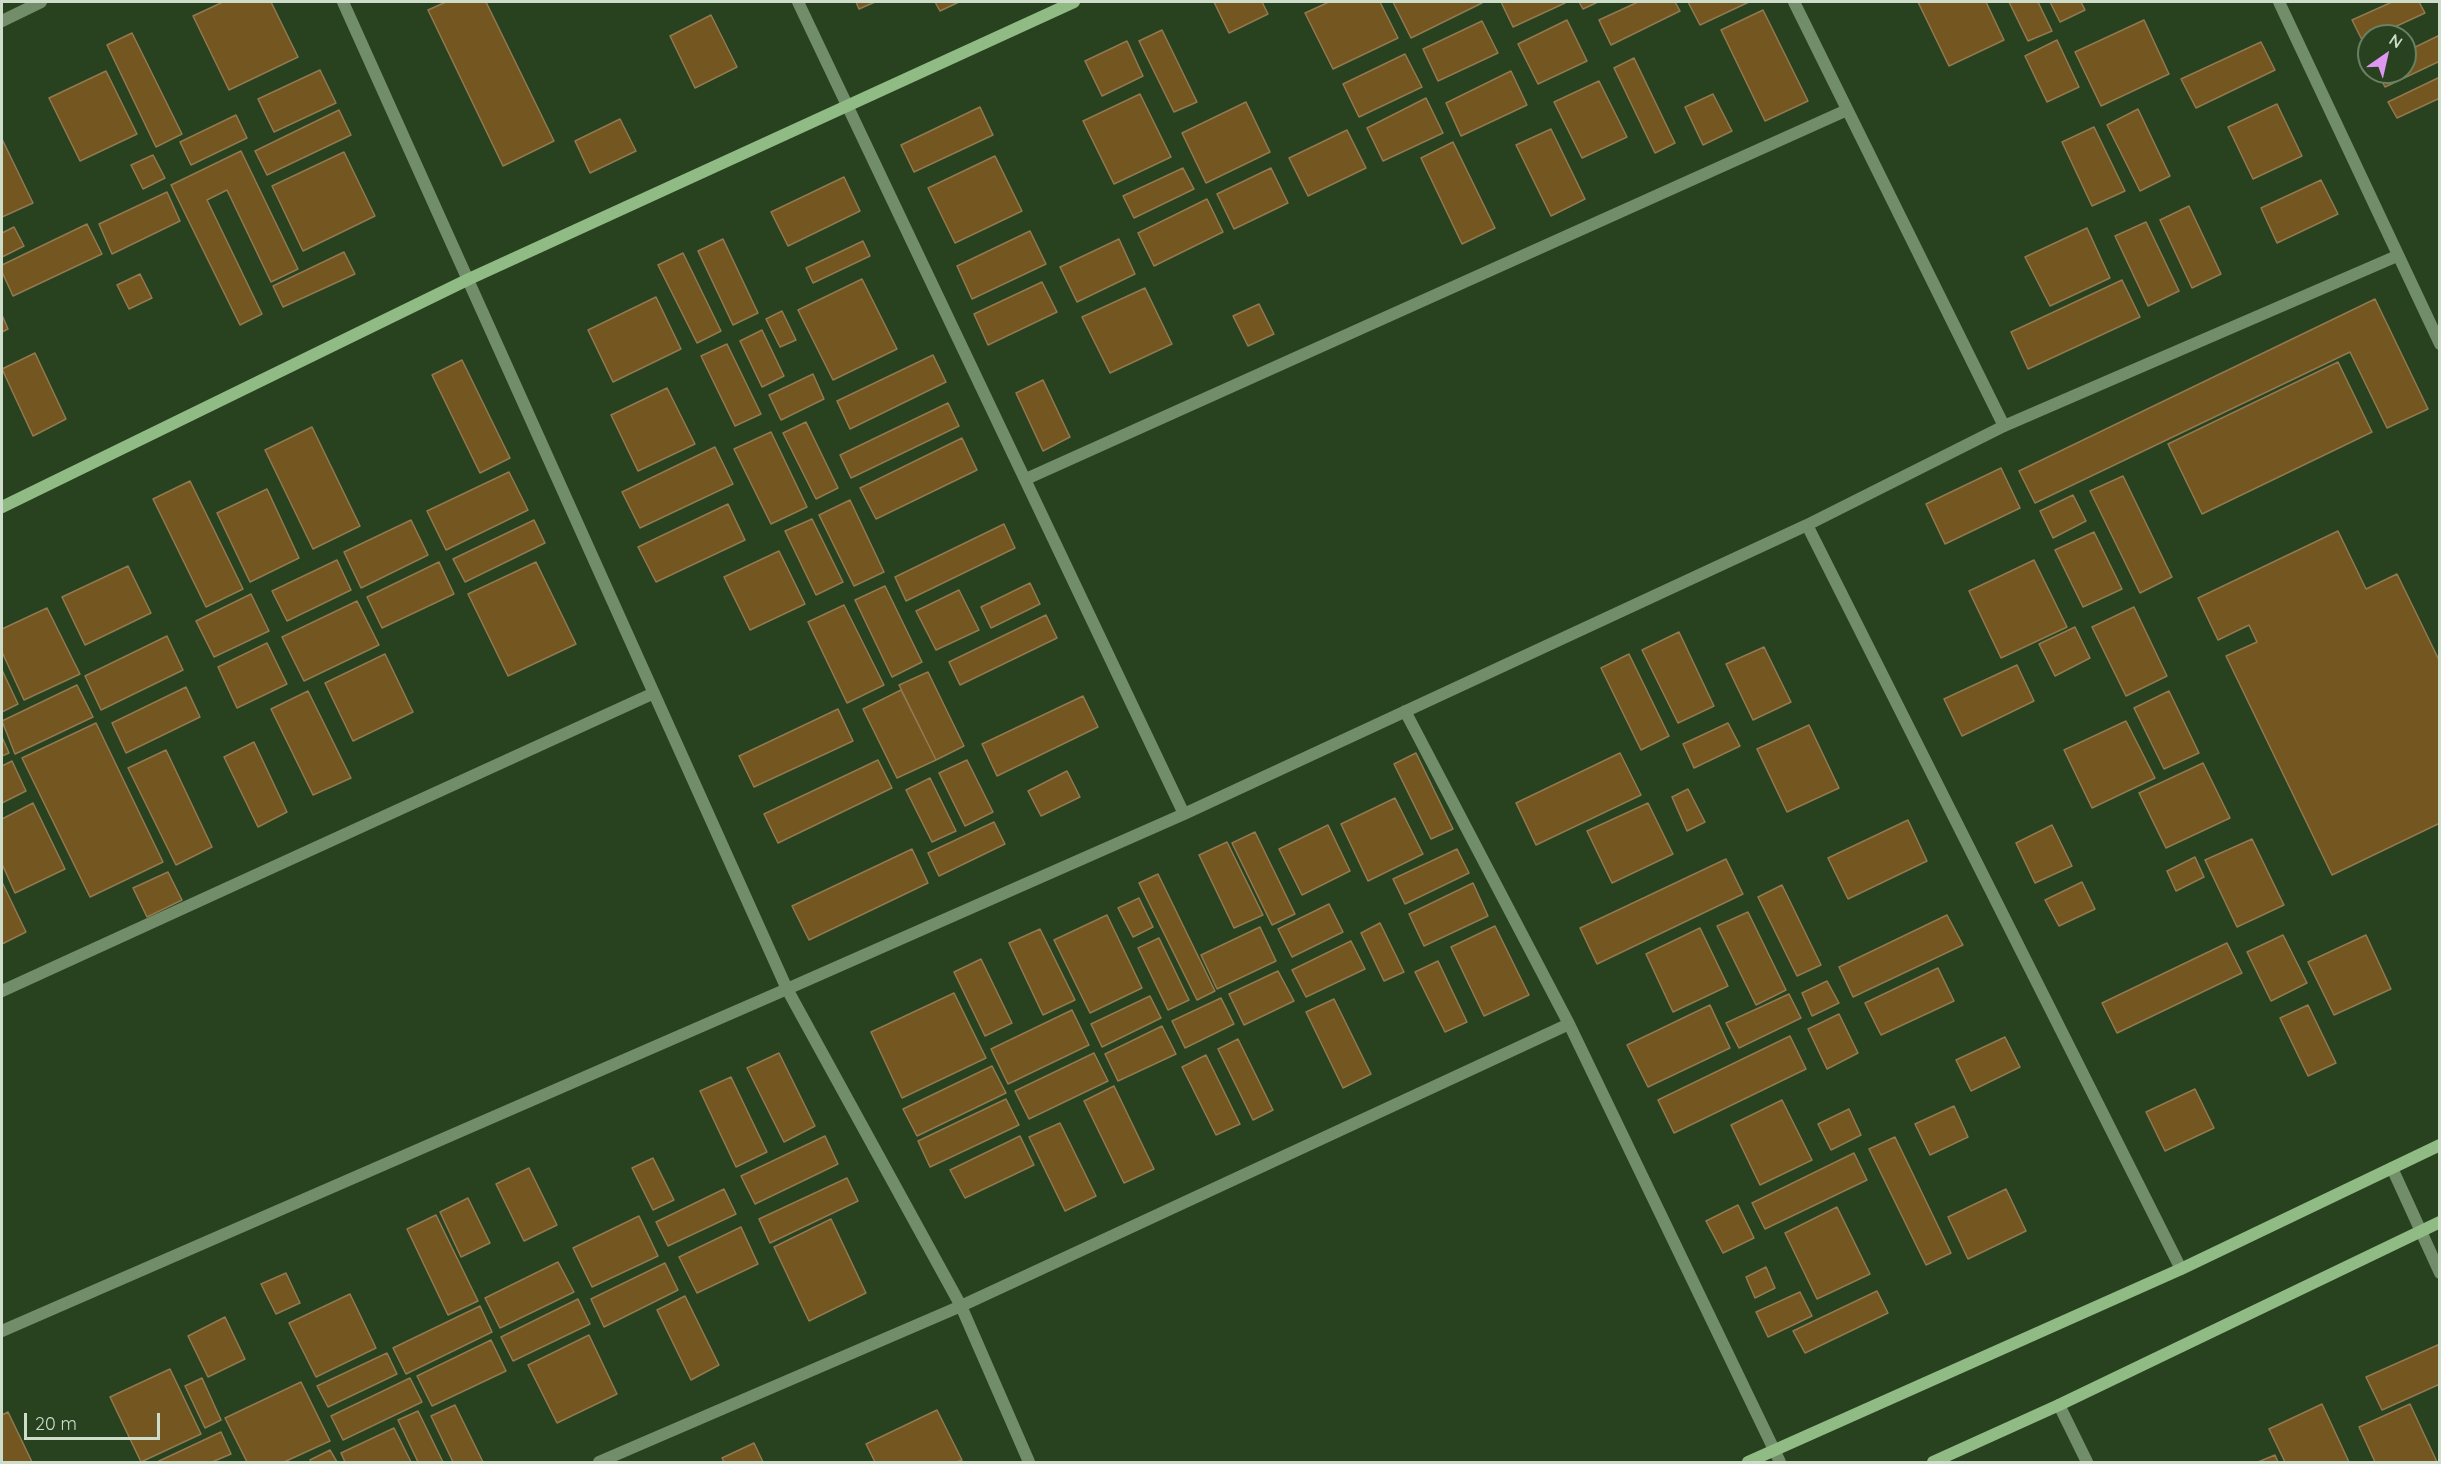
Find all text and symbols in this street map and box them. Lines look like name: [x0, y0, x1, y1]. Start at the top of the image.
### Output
north arrow: [2357, 24, 2417, 84]
text: N: [2385, 29, 2406, 52]
scale bar: [27, 1401, 164, 1439]
text: 20 m: [35, 1412, 77, 1435]

